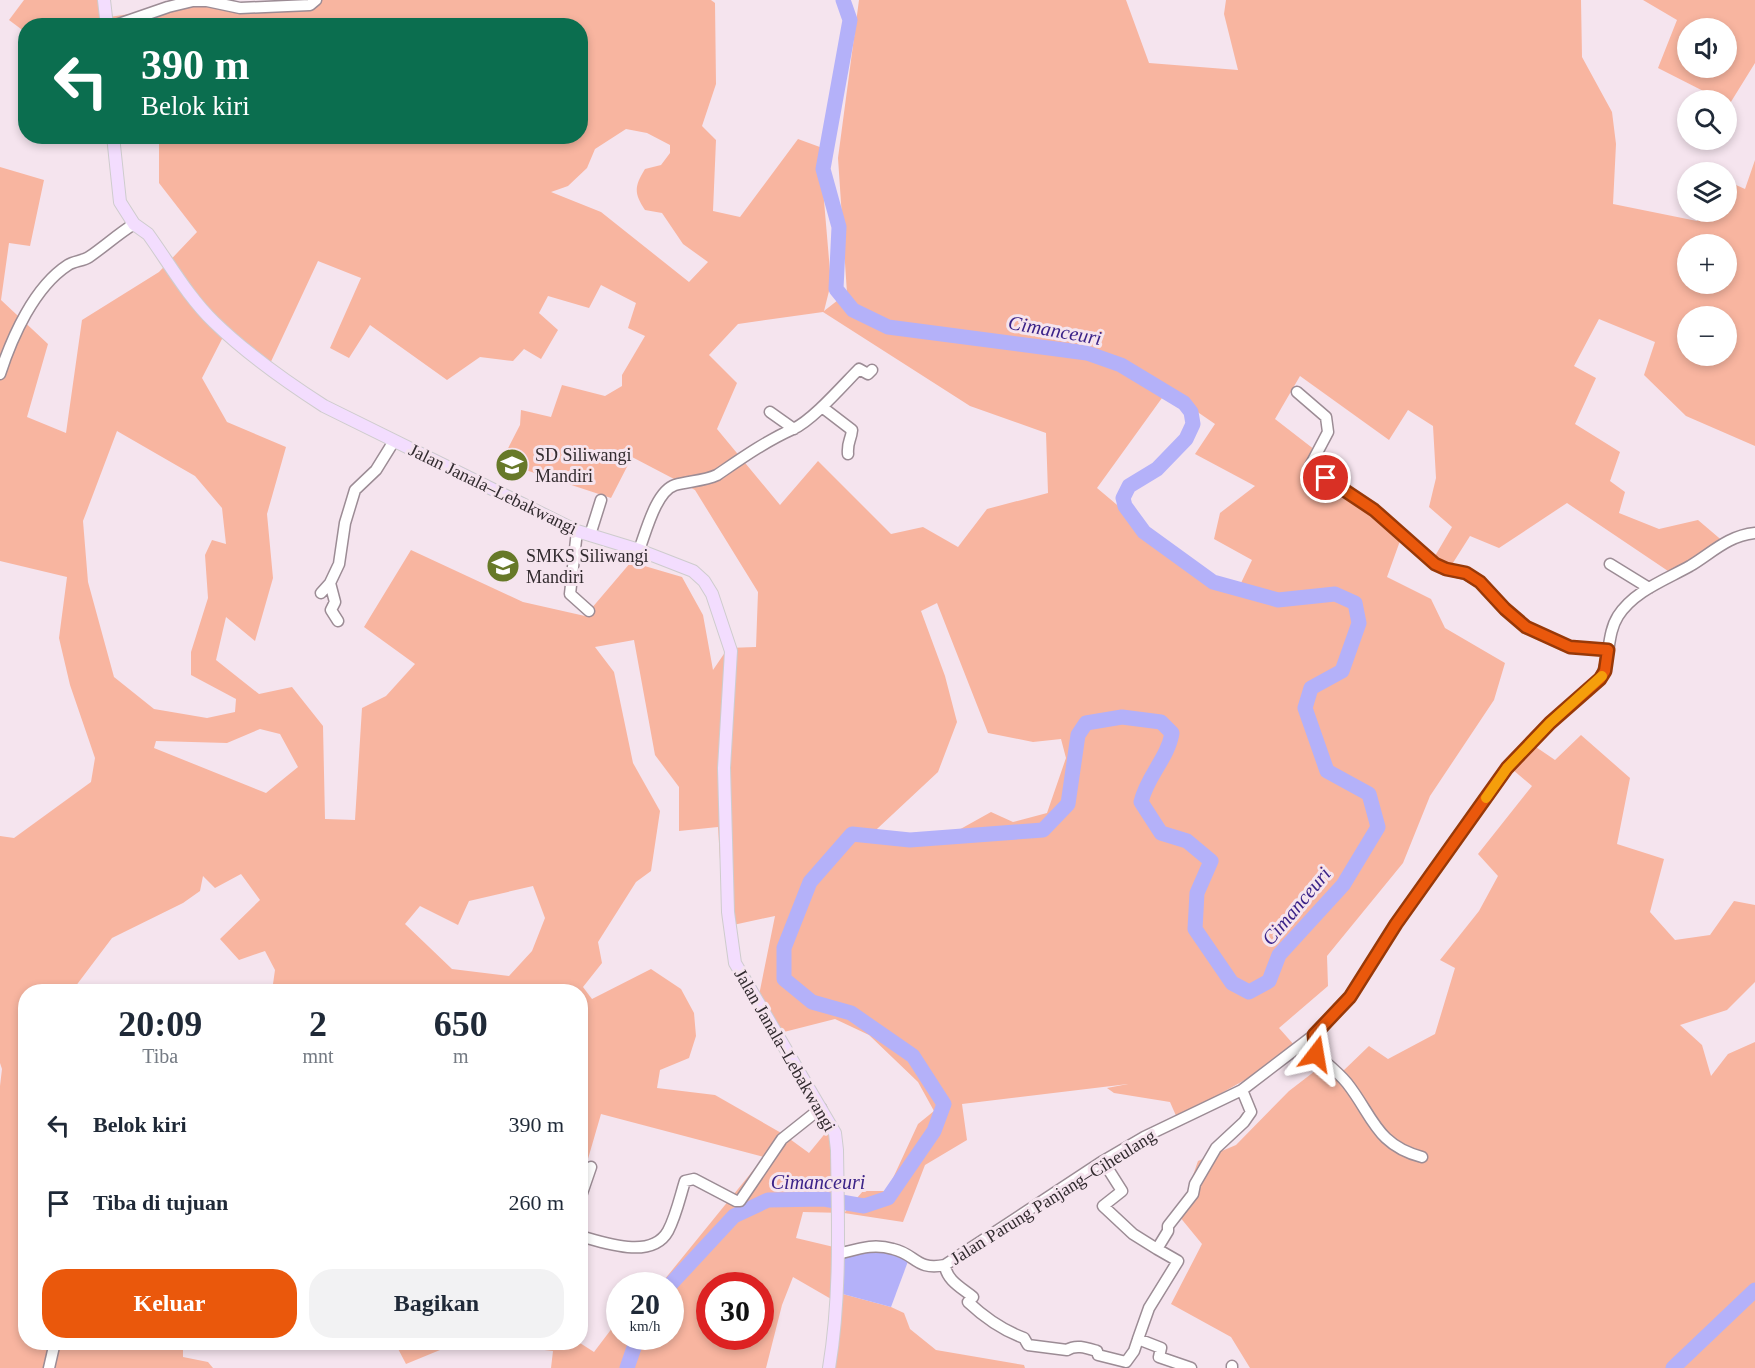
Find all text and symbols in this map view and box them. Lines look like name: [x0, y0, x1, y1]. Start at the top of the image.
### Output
map controls: [1677, 18, 1737, 366]
button: sound: [1677, 18, 1737, 78]
icon: left: [42, 42, 120, 120]
text: 390 m: [141, 42, 250, 88]
button: search: [1677, 90, 1737, 150]
text: Belok kiri: [141, 91, 250, 121]
button: layers: [1677, 162, 1737, 222]
button: +: [1677, 234, 1737, 294]
button: −: [1677, 306, 1737, 366]
water label: Cimanceuri: [1007, 311, 1103, 349]
street label: Jalan Janala–Lebakwangi: [406, 440, 580, 538]
place label: SD Siliwangi Mandiri: [535, 445, 632, 486]
school or university icon: SD Siliwangi Mandiri: [494, 447, 530, 483]
pin: [1300, 452, 1351, 503]
icon: arrive: [1309, 461, 1342, 494]
place label: SMKS Siliwangi Mandiri: [526, 546, 649, 587]
school or university icon: SMKS Siliwangi Mandiri: [485, 548, 521, 584]
water label: Cimanceuri: [1257, 863, 1335, 949]
street label: Jalan Janala–Lebakwangi: [730, 965, 840, 1135]
text: 20:09: [118, 1004, 202, 1044]
text: 2: [309, 1004, 327, 1044]
text: 650: [434, 1004, 488, 1044]
position arrow: [1284, 1022, 1348, 1086]
text: Tiba: [142, 1045, 178, 1067]
text: mnt: [302, 1045, 334, 1067]
text: m: [453, 1045, 469, 1067]
icon: left: [42, 1109, 75, 1142]
text: Belok kiri: [93, 1112, 187, 1137]
text: 390 m: [508, 1112, 564, 1137]
street label: Jalan Parung Panjang–Ciheulang: [947, 1125, 1159, 1269]
water label: Cimanceuri: [771, 1171, 865, 1193]
icon: arrive: [42, 1187, 75, 1220]
text: Tiba di tujuan: [93, 1190, 228, 1215]
text: 260 m: [508, 1190, 564, 1215]
button: Keluar: [42, 1269, 297, 1338]
button: Bagikan: [309, 1269, 564, 1338]
speed limit sign: 30: [696, 1272, 774, 1350]
text: 20: [630, 1287, 660, 1320]
text: km/h: [630, 1318, 660, 1334]

